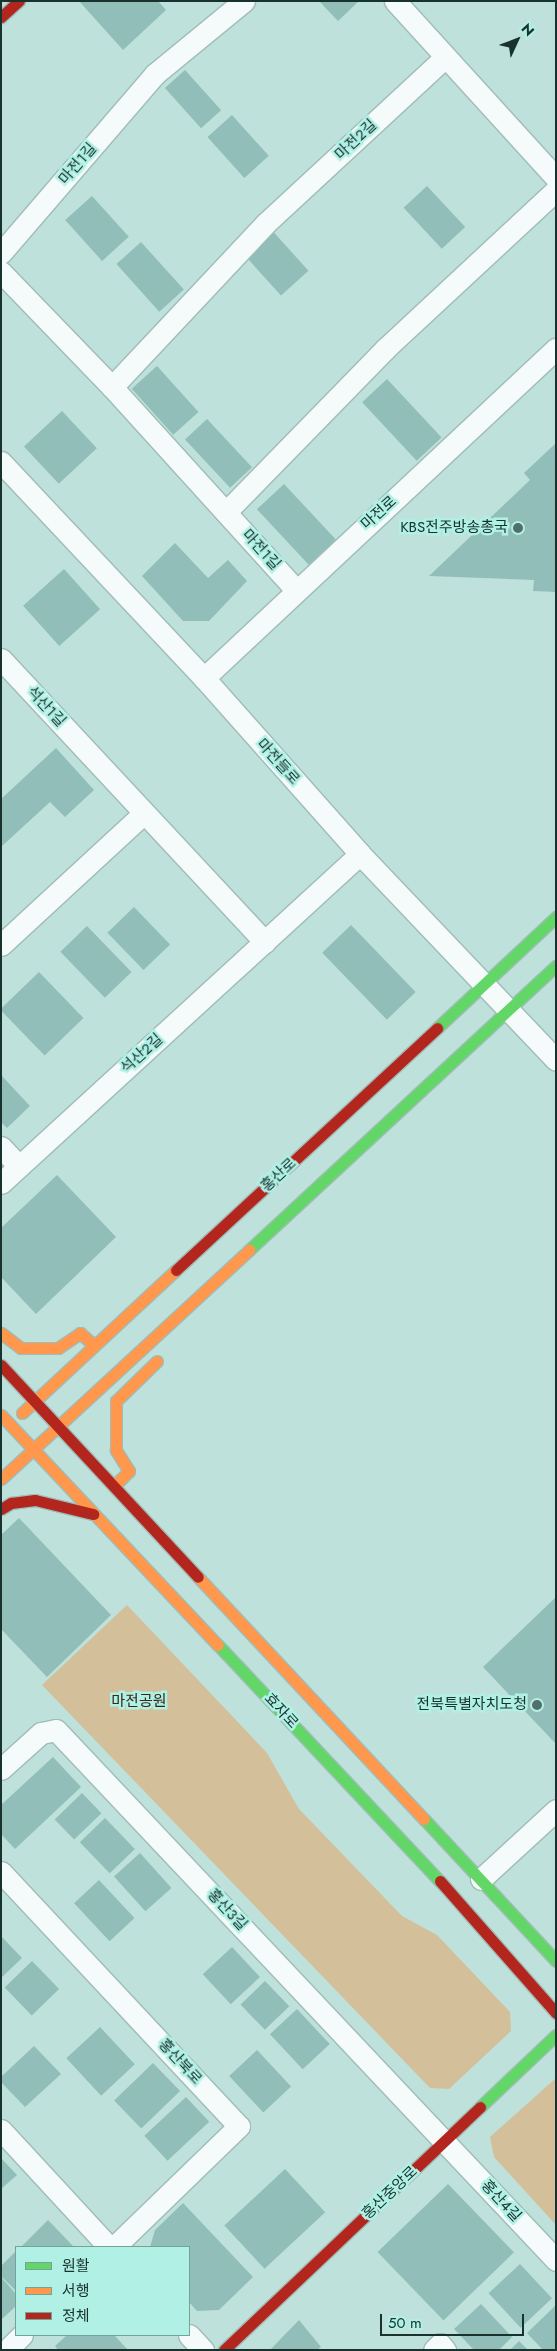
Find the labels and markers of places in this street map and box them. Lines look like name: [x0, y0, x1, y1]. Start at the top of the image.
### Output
place label: KBS전주방송총국: [400, 519, 508, 537]
marker: KBS전주방송총국: [512, 522, 524, 534]
place label: 전북특별자치도청: [417, 1696, 527, 1714]
marker: 전북특별자치도청: [531, 1699, 543, 1711]

